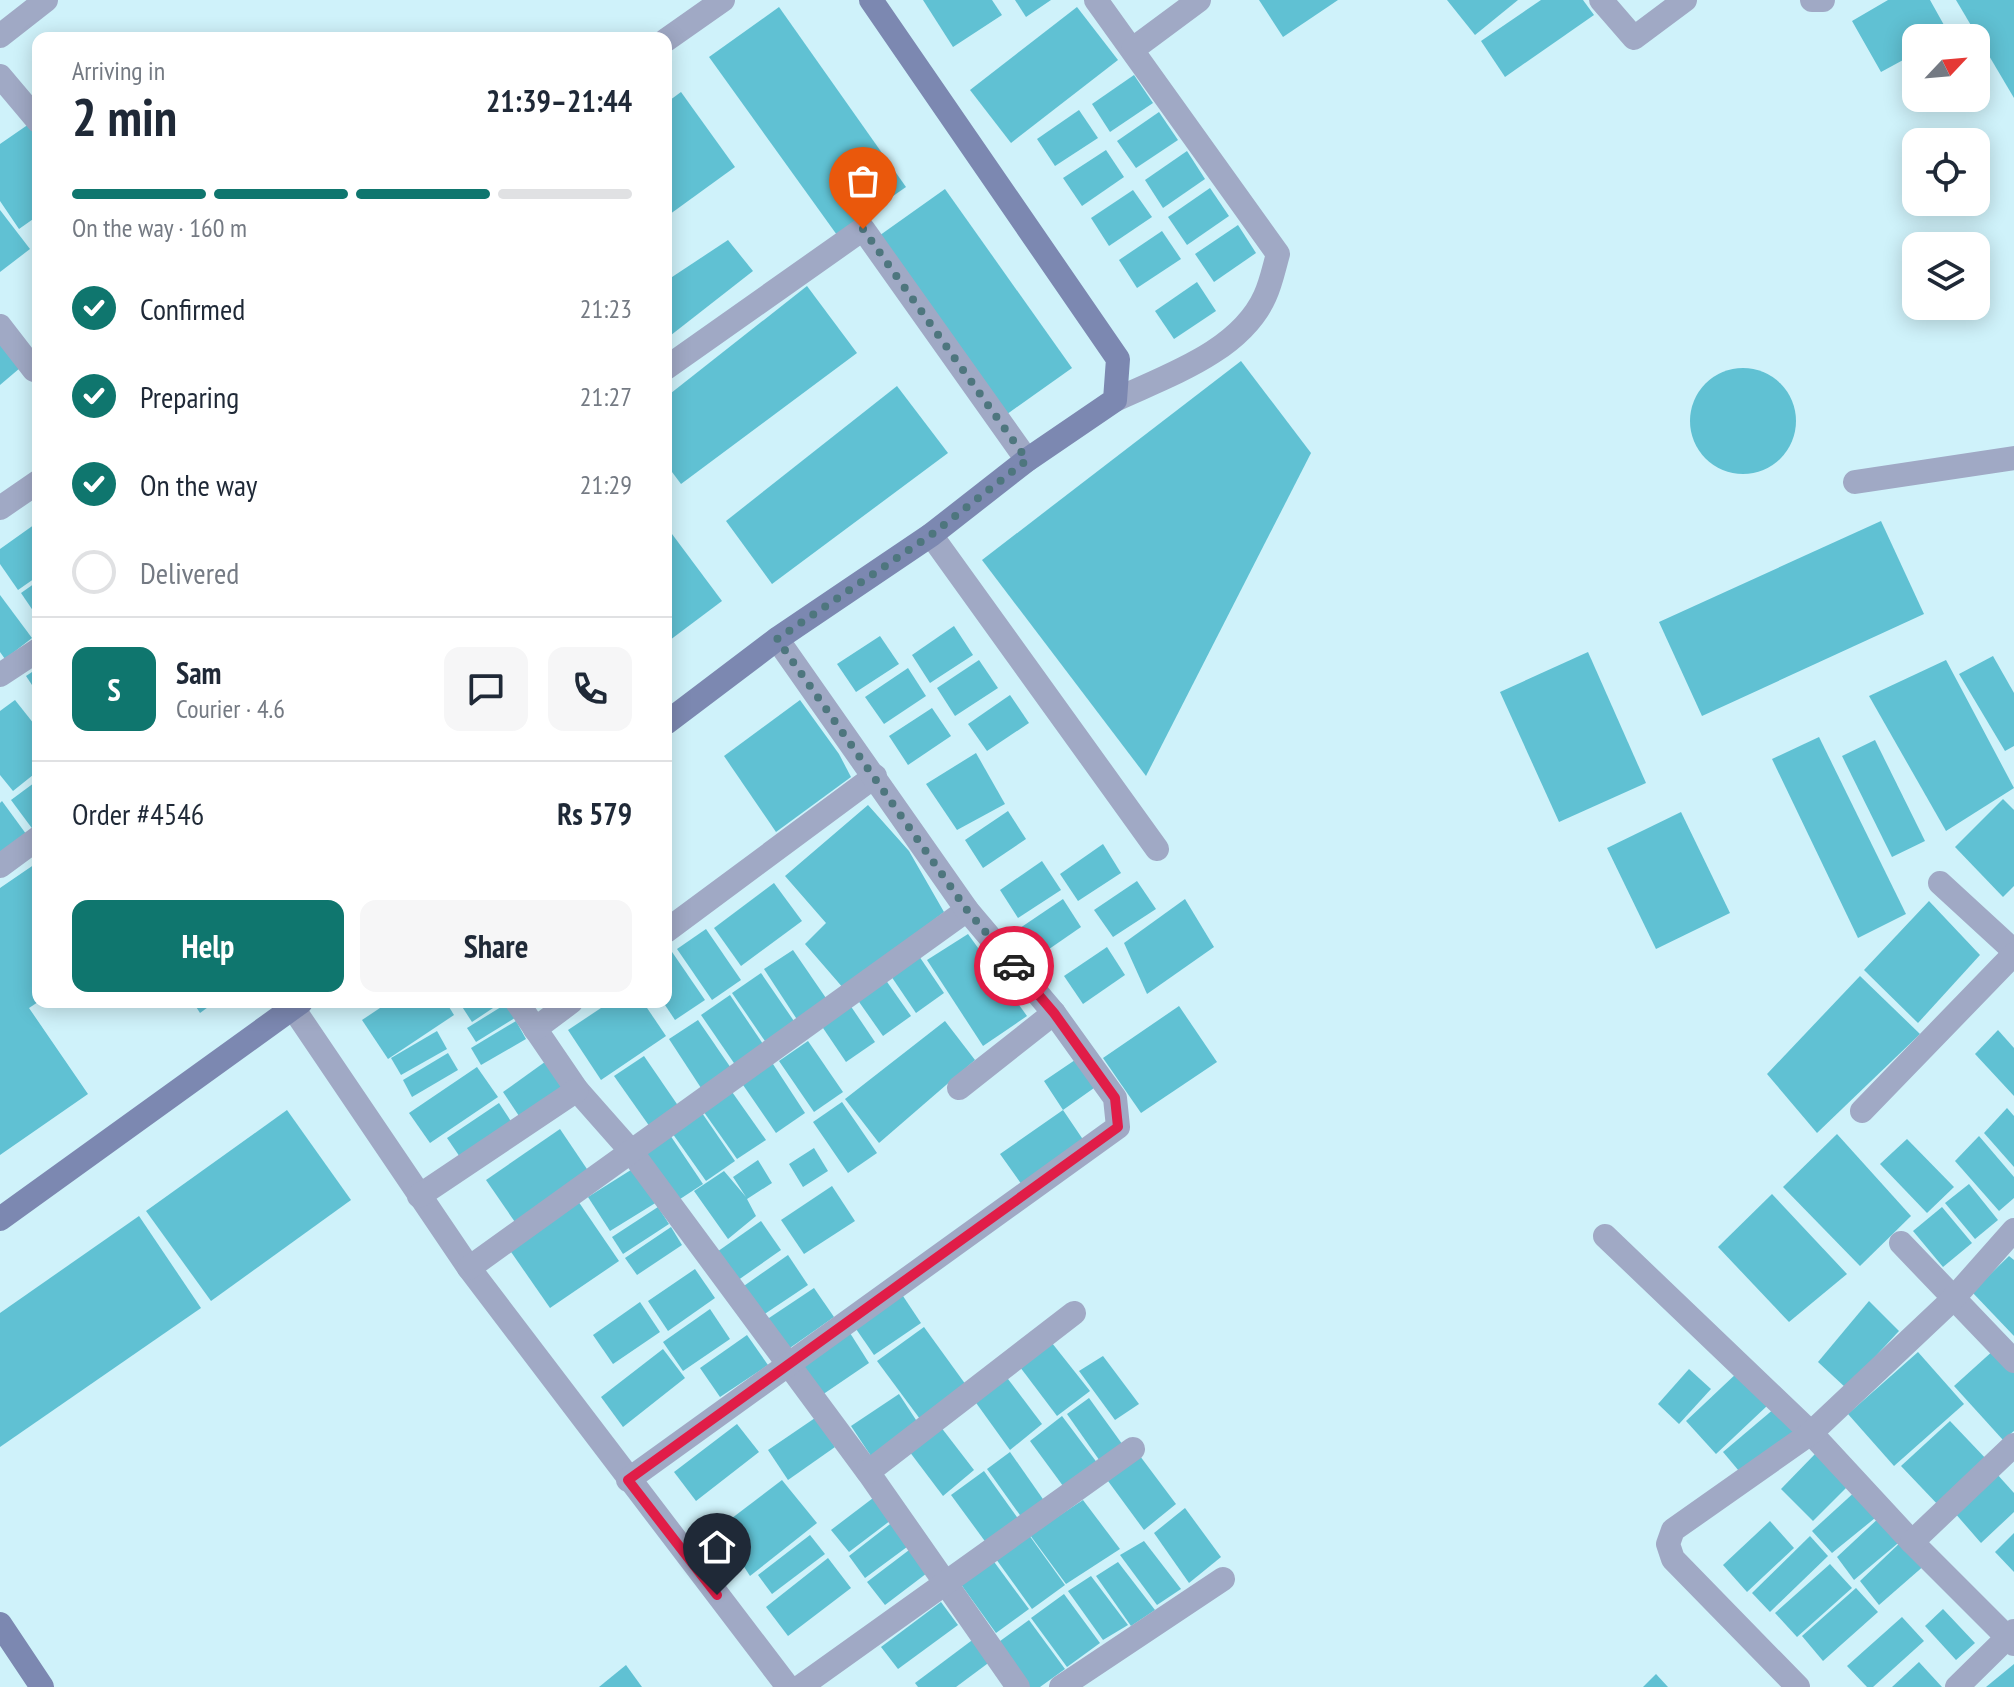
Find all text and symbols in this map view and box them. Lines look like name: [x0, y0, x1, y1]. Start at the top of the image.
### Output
north arrow: [1902, 24, 1990, 112]
map controls: [1902, 24, 1990, 320]
text: Arriving in: [72, 54, 165, 87]
text: 21:39–21:44: [486, 81, 632, 120]
text: 2 min: [72, 83, 177, 150]
button: locate: [1902, 128, 1990, 216]
pin: [829, 147, 897, 229]
icon: bag: [841, 159, 885, 203]
text: On the way · 160 m: [72, 211, 247, 244]
button: layers: [1902, 232, 1990, 320]
icon: check: [72, 286, 116, 330]
text: Confirmed: [140, 289, 245, 328]
text: 21:23: [580, 292, 632, 325]
icon: check: [72, 374, 116, 418]
text: Preparing: [140, 377, 239, 416]
text: 21:27: [580, 380, 632, 413]
icon: check: [72, 462, 116, 506]
text: On the way: [140, 465, 257, 504]
text: 21:29: [580, 468, 632, 501]
text: Delivered: [140, 553, 239, 592]
button: chat: [444, 647, 528, 731]
button: phone: [548, 647, 632, 731]
text: Sam: [176, 653, 221, 692]
text: S: [107, 670, 121, 709]
text: Courier · 4.6: [176, 692, 285, 725]
text: Order #4546: [72, 794, 204, 833]
text: Rs 579: [557, 794, 632, 833]
button: Help: [72, 900, 344, 992]
button: Share: [360, 900, 632, 992]
courier: [974, 926, 1054, 1006]
icon: car: [992, 944, 1036, 988]
pin: [683, 1513, 751, 1595]
icon: home: [695, 1525, 739, 1569]

